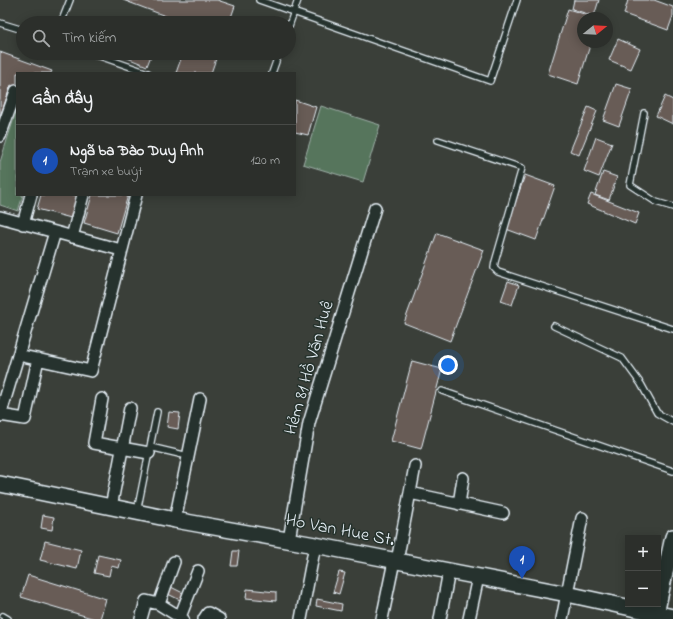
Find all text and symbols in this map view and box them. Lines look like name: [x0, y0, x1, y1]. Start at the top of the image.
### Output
north arrow: [577, 12, 613, 48]
search box: [16, 16, 296, 60]
icon: search: [30, 27, 52, 49]
text: Tìm kiếm: [62, 27, 116, 49]
text: Gần đây: [32, 86, 93, 111]
text: Ngã ba Đào Duy Anh: [70, 140, 204, 162]
text: 1: [43, 151, 47, 170]
text: 120 m: [250, 151, 280, 170]
text: Trạm xe buýt: [70, 162, 143, 181]
street label: Hẻm 81 Hồ Văn Huê: [278, 297, 342, 438]
your location: [438, 355, 458, 375]
street label: Ho Van Hue St.: [283, 508, 397, 554]
map controls: [625, 535, 661, 607]
button: +: [625, 535, 661, 571]
pin: 1: [509, 546, 535, 579]
button: −: [625, 571, 661, 607]

